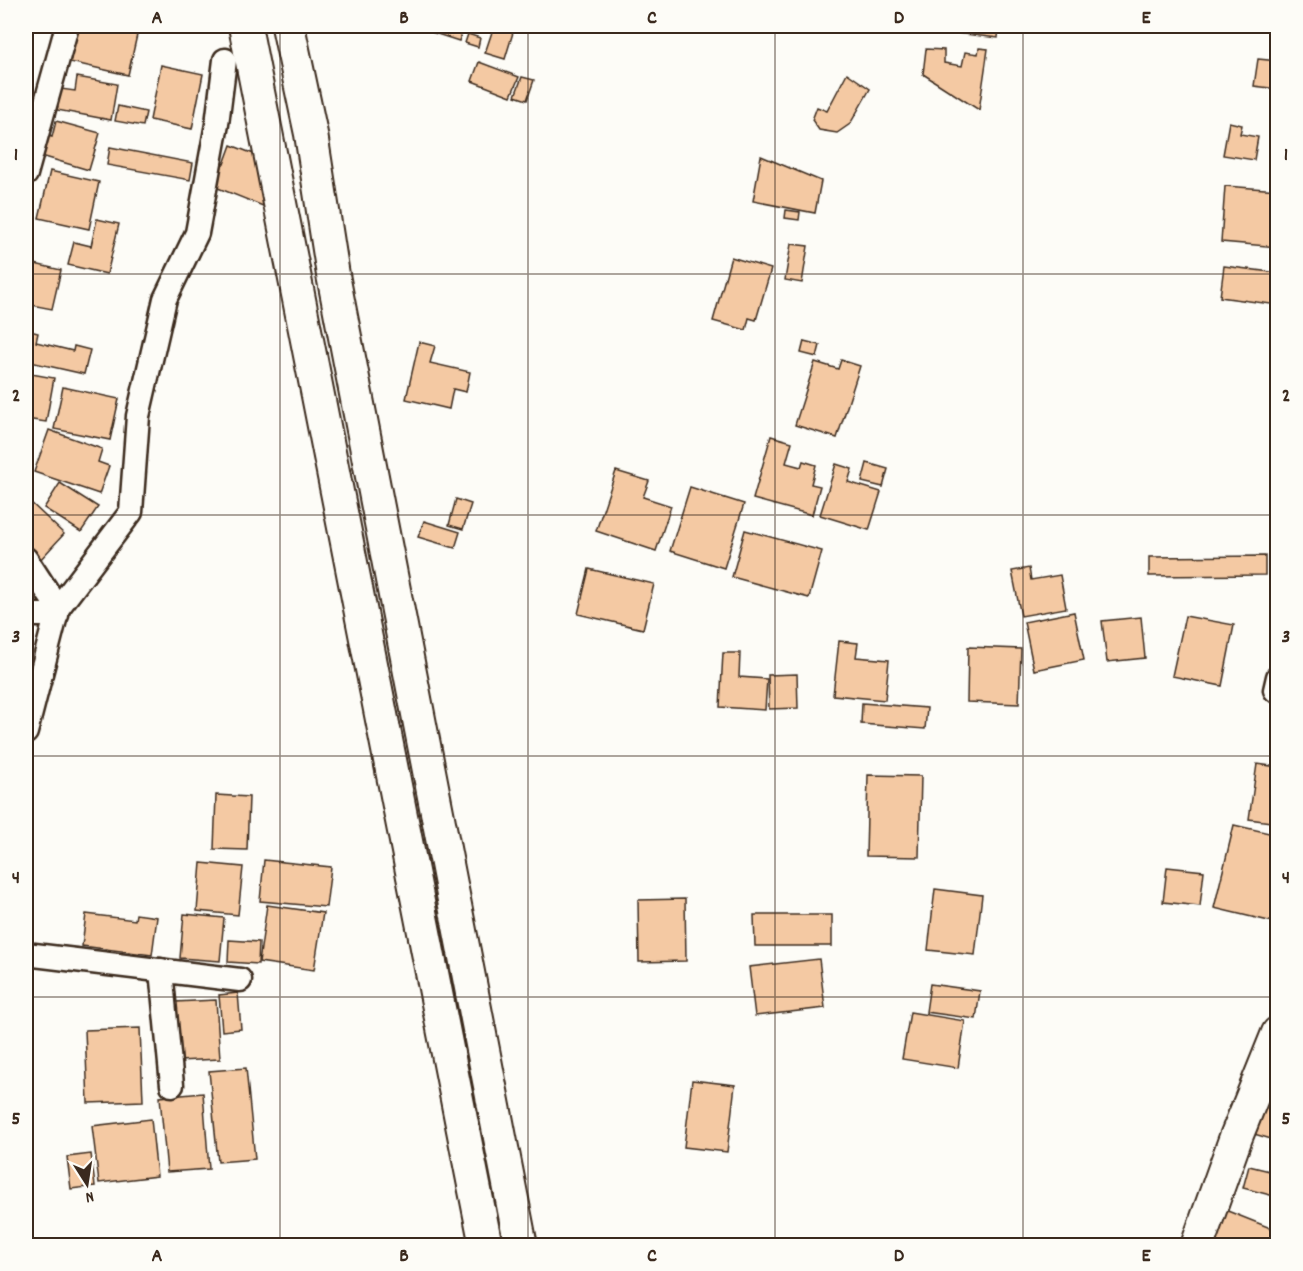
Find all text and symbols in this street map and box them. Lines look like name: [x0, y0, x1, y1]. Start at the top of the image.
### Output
text: A: [152, 5, 163, 33]
text: B: [399, 5, 409, 33]
text: C: [647, 5, 657, 33]
text: D: [894, 5, 905, 33]
text: E: [1141, 5, 1151, 33]
text: 1: [14, 142, 18, 170]
text: 1: [1284, 142, 1288, 170]
text: 2: [12, 383, 20, 411]
text: 2: [1282, 383, 1290, 411]
text: 3: [12, 624, 20, 652]
text: 3: [1282, 624, 1290, 652]
text: 4: [12, 865, 20, 893]
text: 4: [1282, 865, 1290, 893]
text: 5: [11, 1106, 21, 1134]
text: 5: [1281, 1106, 1291, 1134]
north arrow: [57, 1154, 117, 1214]
text: N: [83, 1184, 96, 1208]
text: A: [152, 1243, 163, 1271]
text: B: [399, 1243, 409, 1271]
text: C: [647, 1243, 657, 1271]
text: D: [894, 1243, 905, 1271]
text: E: [1141, 1243, 1151, 1271]

